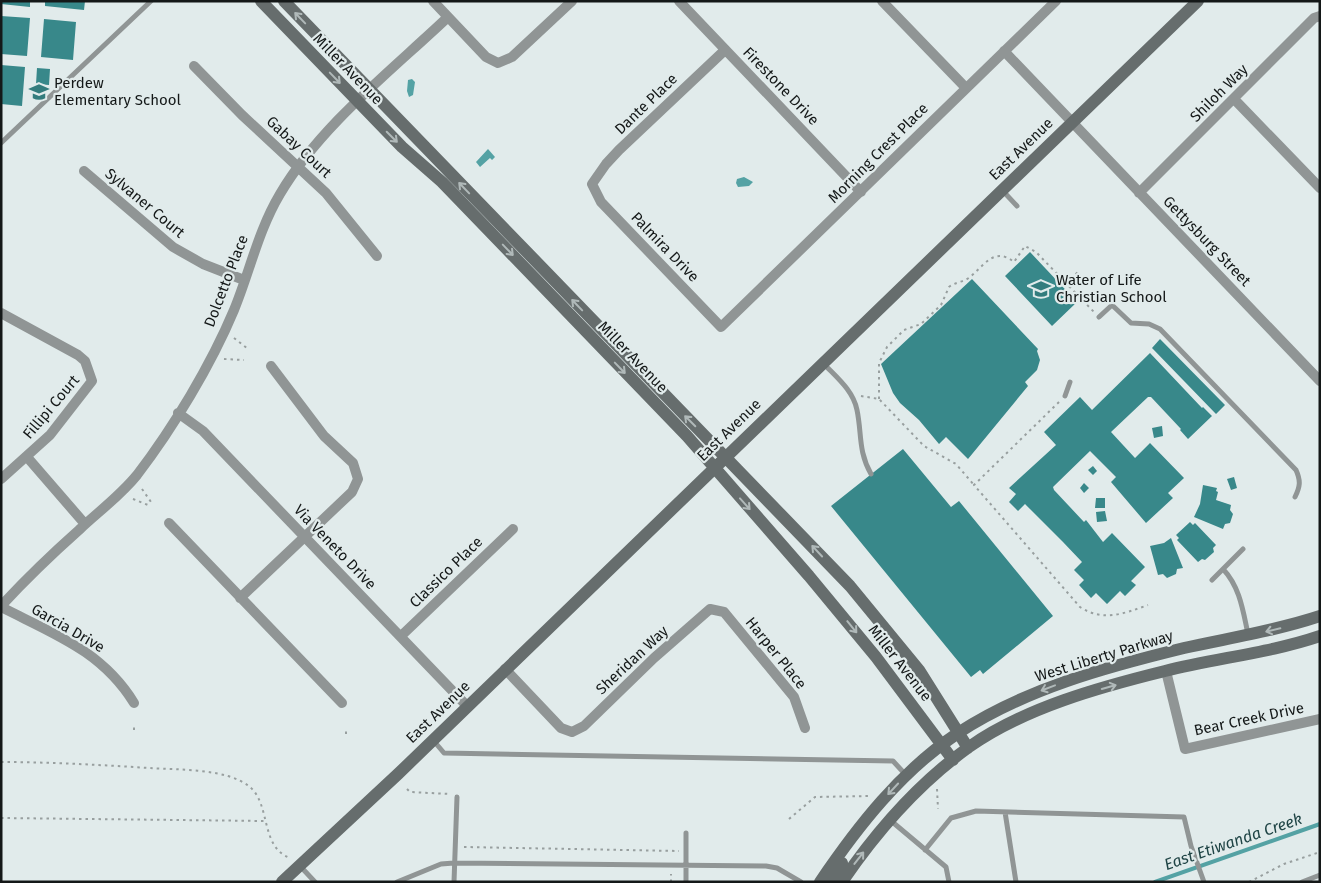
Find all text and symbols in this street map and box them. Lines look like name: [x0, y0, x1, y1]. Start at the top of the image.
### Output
one-way arrow: [294, 11, 306, 24]
street label: Miller Avenue: [309, 30, 387, 108]
street label: Firestone Drive: [739, 43, 823, 129]
street label: Shiloh Way: [1186, 60, 1252, 126]
street label: Dante Place: [611, 70, 681, 138]
one-way arrow: [329, 72, 341, 85]
place label: Perdew Elementary School: [54, 74, 182, 109]
school or university icon: Perdew Elementary School: [28, 81, 50, 103]
street label: Morning Crest Place: [824, 99, 932, 207]
street label: Gabay Court: [263, 112, 336, 182]
street label: East Avenue: [985, 114, 1057, 184]
one-way arrow: [386, 131, 398, 143]
street label: Sylvaner Court: [101, 164, 189, 242]
one-way arrow: [458, 181, 470, 194]
street label: Gettysburg Street: [1159, 192, 1255, 290]
street label: Palmira Drive: [627, 208, 703, 286]
street label: Dolcetto Place: [200, 232, 252, 330]
one-way arrow: [502, 244, 514, 257]
place label: Water of Life Christian School: [1056, 271, 1167, 306]
school or university icon: Water of Life Christian School: [1030, 278, 1052, 300]
one-way arrow: [571, 299, 583, 311]
street label: Miller Avenue: [594, 318, 672, 396]
one-way arrow: [614, 361, 626, 373]
street label: Fillipi Court: [19, 371, 83, 443]
street label: East Avenue: [693, 395, 765, 465]
one-way arrow: [684, 415, 696, 428]
one-way arrow: [739, 497, 751, 510]
street label: Via Veneto Drive: [290, 501, 380, 593]
street label: Classico Place: [406, 533, 486, 611]
one-way arrow: [811, 544, 823, 557]
street label: Garcia Drive: [28, 600, 108, 656]
street label: Harper Place: [742, 613, 810, 693]
one-way arrow: [846, 620, 857, 633]
street label: Miller Avenue: [864, 621, 936, 705]
street label: Sheridan Way: [592, 622, 672, 698]
street label: West Liberty Parkway: [1033, 626, 1176, 686]
one-way arrow: [1265, 626, 1281, 635]
street label: East Avenue: [402, 677, 474, 747]
one-way arrow: [1100, 681, 1116, 691]
one-way arrow: [1041, 684, 1056, 693]
street label: Bear Creek Drive: [1192, 699, 1306, 739]
one-way arrow: [887, 783, 899, 796]
water label: East Etiwanda Creek: [1162, 809, 1305, 874]
one-way arrow: [854, 852, 865, 865]

